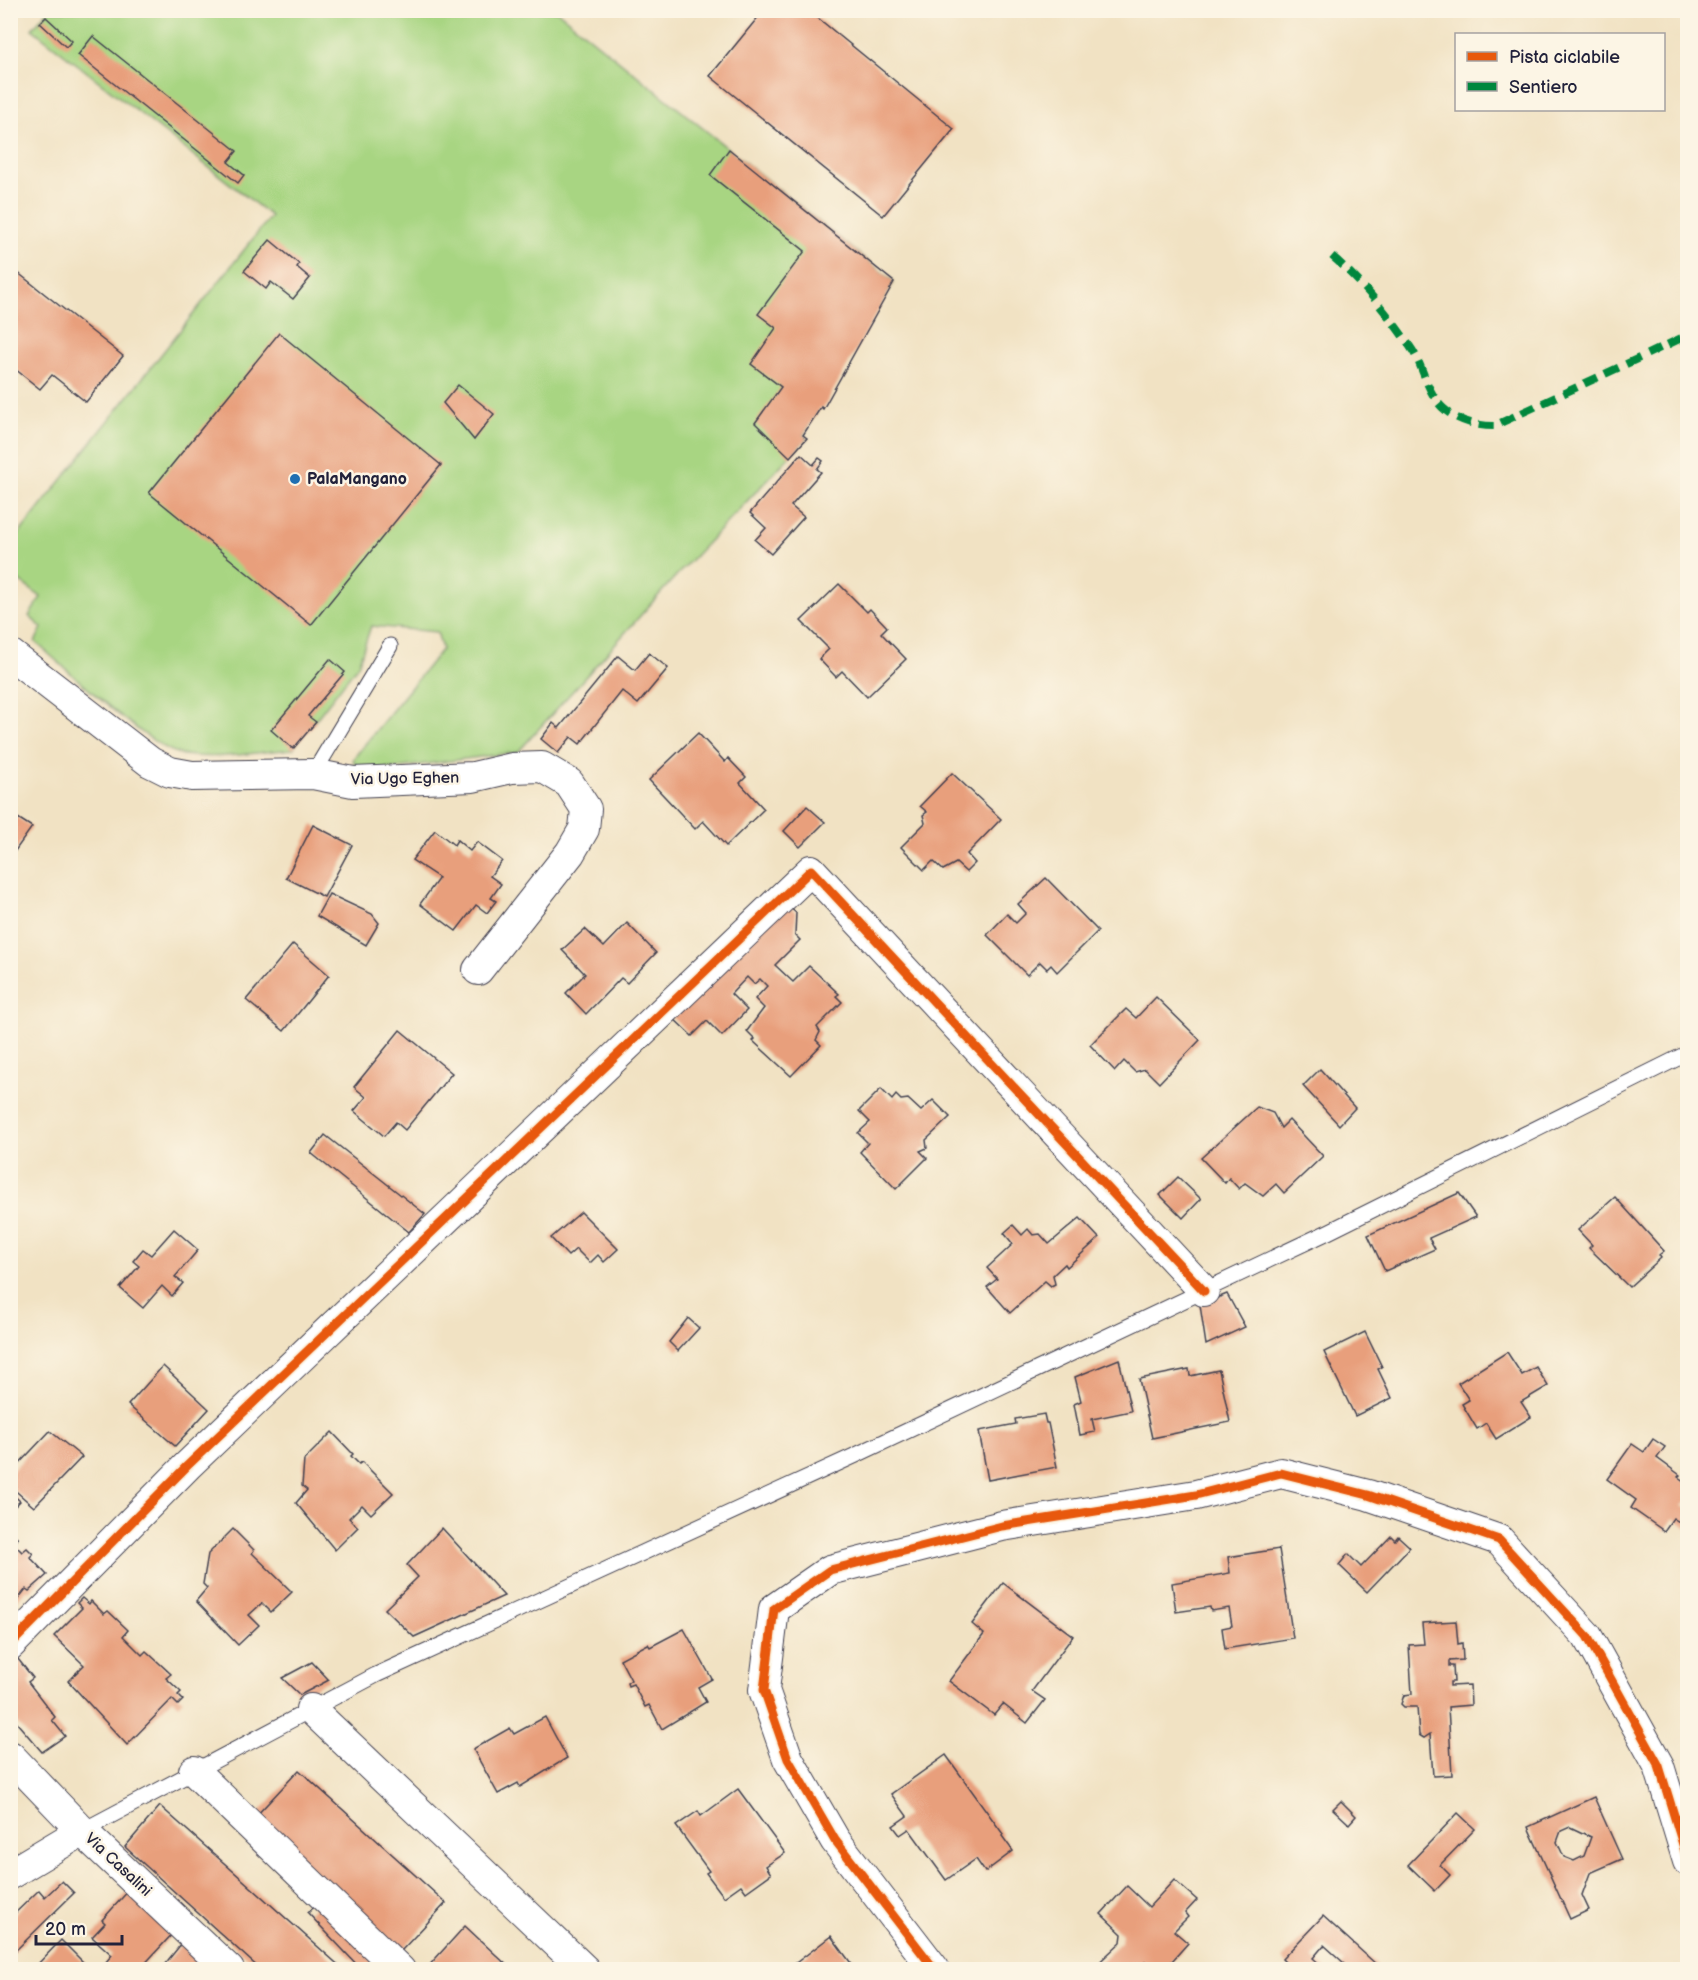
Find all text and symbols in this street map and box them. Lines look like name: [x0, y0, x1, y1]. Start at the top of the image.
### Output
legend: [1455, 33, 1665, 111]
text: Pista ciclabile: [1509, 47, 1620, 68]
text: Sentiero: [1509, 77, 1578, 98]
place label: PalaMangano: [307, 470, 407, 489]
marker: PalaMangano: [288, 472, 302, 486]
street label: Via Ugo Eghen: [351, 769, 459, 789]
street label: Via Casalini: [81, 1829, 155, 1901]
scale bar: [36, 1908, 122, 1946]
text: 20 m: [45, 1919, 86, 1940]

